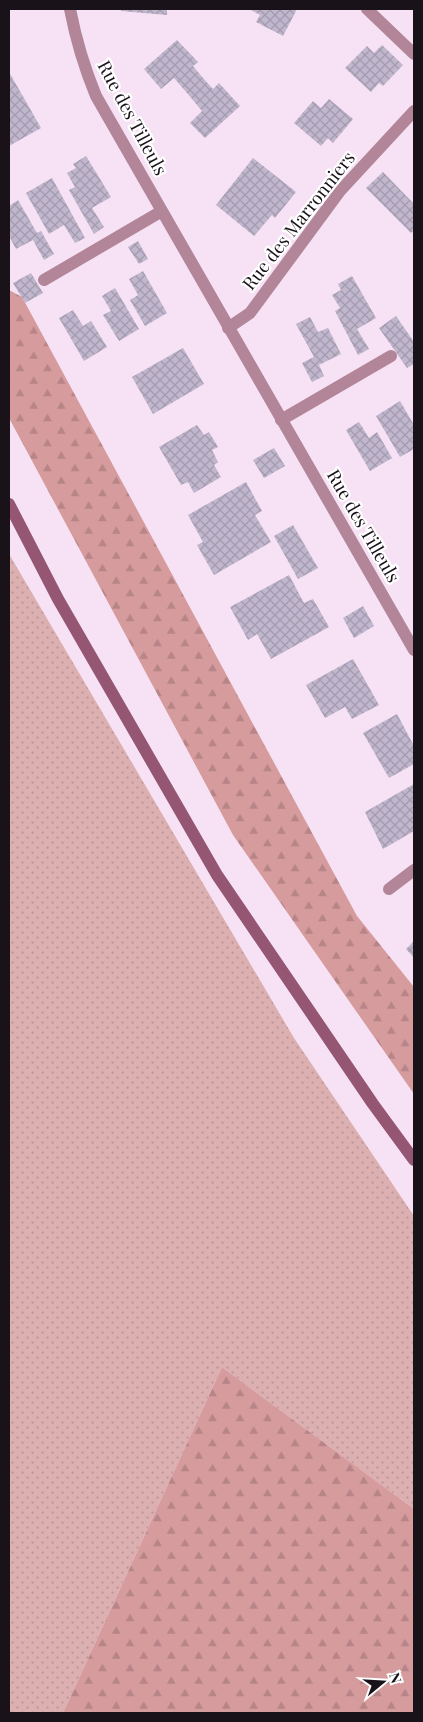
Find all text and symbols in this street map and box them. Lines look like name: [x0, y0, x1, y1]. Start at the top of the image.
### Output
street label: Rue des Tilleuls: [93, 56, 173, 179]
street label: Rue des Marronniers: [236, 146, 360, 295]
street label: Rue des Tilleuls: [322, 465, 406, 586]
north arrow: [358, 1657, 408, 1707]
text: N: [385, 1670, 406, 1686]

